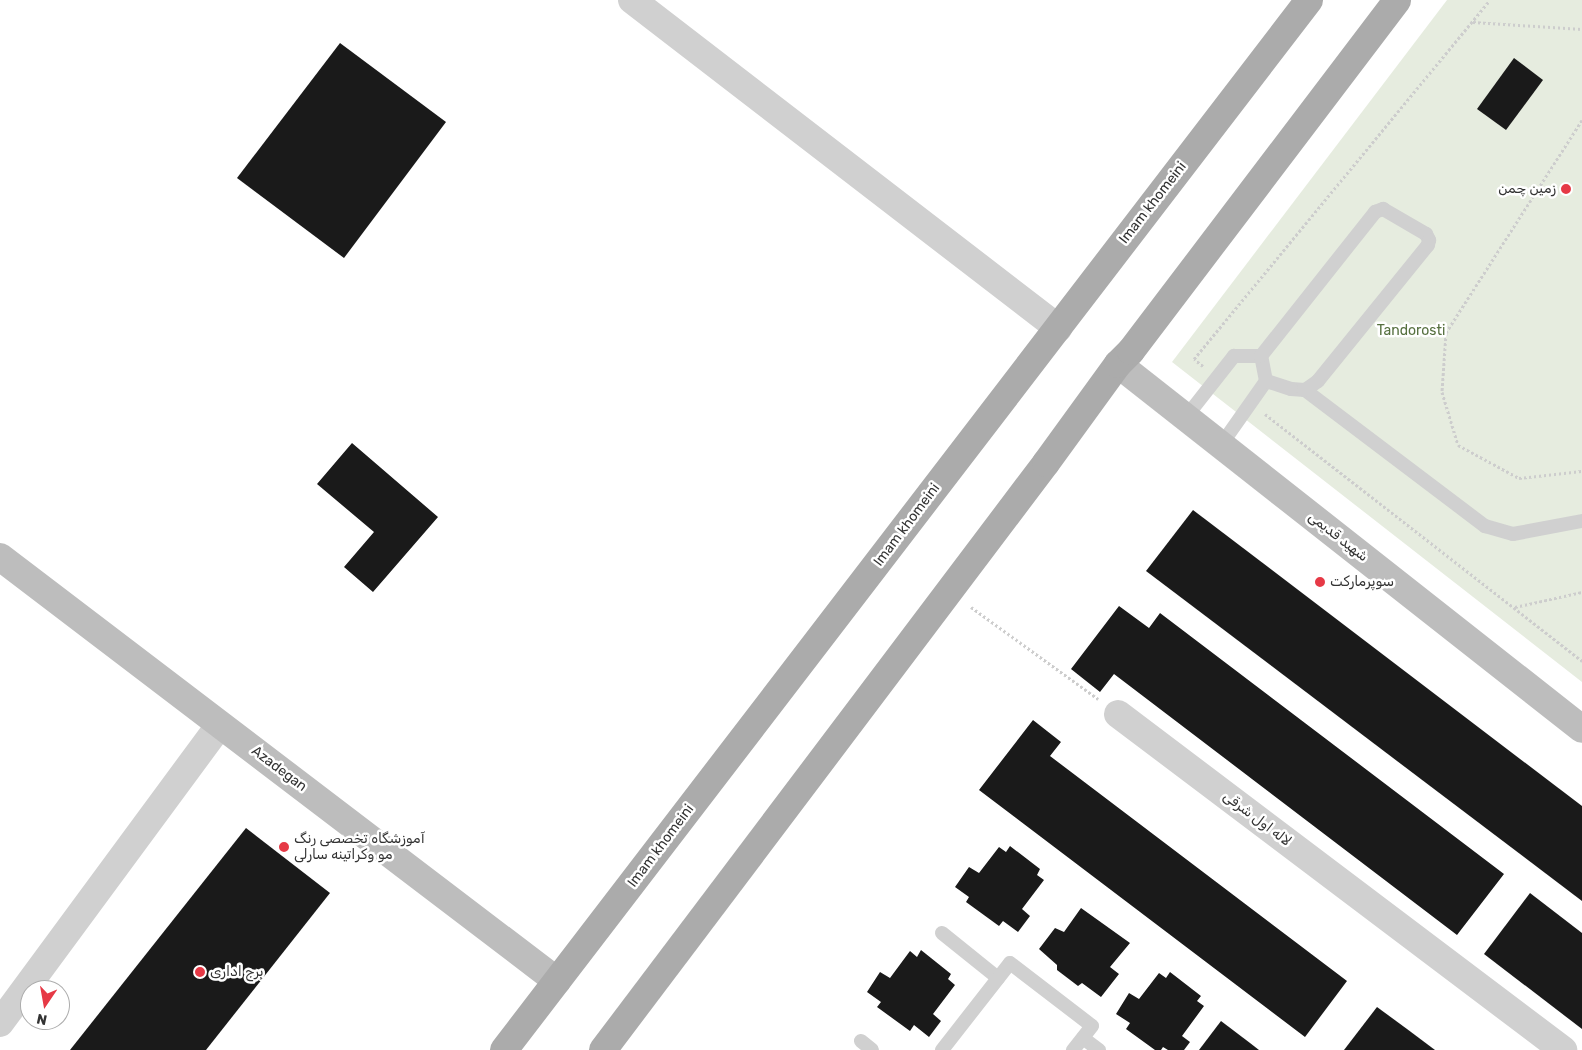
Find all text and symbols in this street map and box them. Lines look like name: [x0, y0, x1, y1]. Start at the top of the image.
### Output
street label: Imam khomeini: [1116, 159, 1190, 247]
place label: زمین چمن: [1498, 181, 1556, 197]
marker: زمین چمن: [1560, 183, 1572, 195]
park label: Tandorosti: [1377, 323, 1445, 339]
street label: Imam khomeini: [870, 480, 944, 570]
street label: شهید قدیمی: [1305, 508, 1371, 566]
place label: سوپرمارکت: [1330, 574, 1394, 590]
marker: سوپرمارکت: [1314, 576, 1326, 588]
street label: Azadegan: [248, 743, 310, 795]
street label: لاله اول شرقی: [1220, 788, 1294, 850]
street label: Imam khomeini: [624, 801, 698, 891]
place label: آموزشگاه تخصصی رنگ مو وکراتینه سارلی: [294, 831, 425, 864]
marker: آموزشگاه تخصصی رنگ مو وکراتینه سارلی: [278, 841, 290, 853]
place label: برج اداری: [210, 964, 264, 980]
marker: برج اداری: [194, 966, 206, 978]
north arrow: [20, 980, 70, 1030]
text: N: [35, 1010, 49, 1029]

